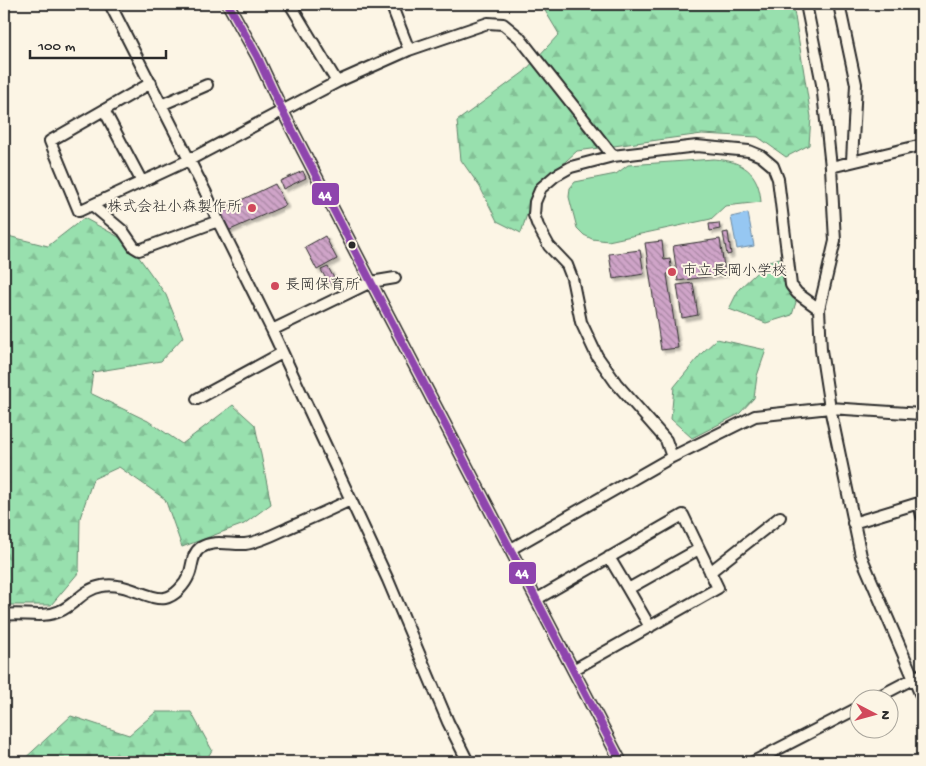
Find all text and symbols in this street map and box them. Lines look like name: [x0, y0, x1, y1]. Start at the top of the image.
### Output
scale bar: [30, 28, 166, 60]
text: 100 m: [37, 38, 76, 56]
line badge: 44: [311, 182, 340, 206]
text: 44: [317, 188, 332, 205]
place label: 株式会社小森製作所: [107, 198, 242, 217]
marker: 株式会社小森製作所: [246, 202, 258, 214]
unlabelled marker: [347, 240, 357, 250]
place label: 市立長岡小学校: [682, 263, 787, 281]
marker: 市立長岡小学校: [666, 266, 678, 278]
place label: 長岡保育所: [285, 276, 360, 295]
marker: 長岡保育所: [269, 280, 281, 292]
line badge: 44: [508, 561, 537, 585]
text: 44: [514, 566, 529, 583]
north arrow: [848, 688, 898, 738]
text: N: [876, 710, 893, 721]

